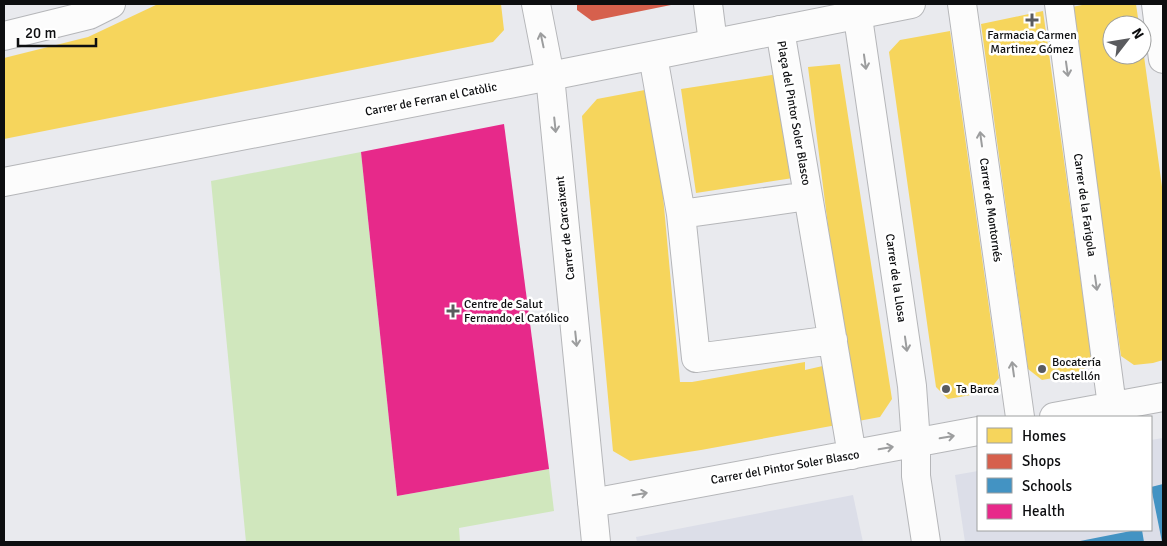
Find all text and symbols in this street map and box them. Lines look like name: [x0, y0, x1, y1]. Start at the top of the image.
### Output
marker: Farmacia Carmen Martinez Gómez: [1026, 14, 1038, 26]
scale bar: [18, 15, 95, 47]
north arrow: [1102, 15, 1152, 65]
text: 20 m: [25, 24, 56, 42]
text: N: [1128, 25, 1148, 42]
place label: Farmacia Carmen Martinez Gómez: [987, 28, 1077, 57]
one-way arrow: [537, 33, 547, 49]
street label: Plaça del Pintor Soler Blasco: [773, 40, 814, 187]
one-way arrow: [860, 54, 870, 70]
one-way arrow: [1062, 61, 1072, 77]
street label: Carrer de Ferran el Catòlic: [364, 79, 499, 120]
one-way arrow: [550, 116, 560, 132]
one-way arrow: [976, 131, 986, 147]
street label: Carrer de la Farigola: [1070, 152, 1099, 258]
street label: Carrer de Montornés: [976, 157, 1005, 263]
street label: Carrer de Carcaixent: [553, 175, 578, 281]
street label: Carrer de la Llosa: [882, 233, 909, 323]
one-way arrow: [1091, 274, 1101, 290]
place label: Centre de Salut Fernando el Católico: [464, 297, 569, 326]
marker: Centre de Salut Fernando el Católico: [446, 304, 460, 318]
one-way arrow: [571, 330, 581, 346]
one-way arrow: [901, 336, 911, 352]
place label: Bocatería Castellón: [1052, 355, 1101, 384]
one-way arrow: [1008, 361, 1018, 377]
marker: Bocatería Castellón: [1036, 363, 1048, 375]
place label: Ta Barca: [956, 382, 999, 397]
marker: Ta Barca: [940, 383, 952, 395]
legend: [977, 416, 1152, 531]
text: Homes: [1022, 427, 1066, 445]
one-way arrow: [939, 432, 955, 441]
one-way arrow: [878, 443, 894, 453]
street label: Carrer del Pintor Soler Blasco: [710, 447, 861, 488]
text: Shops: [1022, 452, 1061, 470]
text: Schools: [1022, 477, 1073, 495]
one-way arrow: [632, 488, 648, 498]
text: Health: [1022, 502, 1065, 520]

